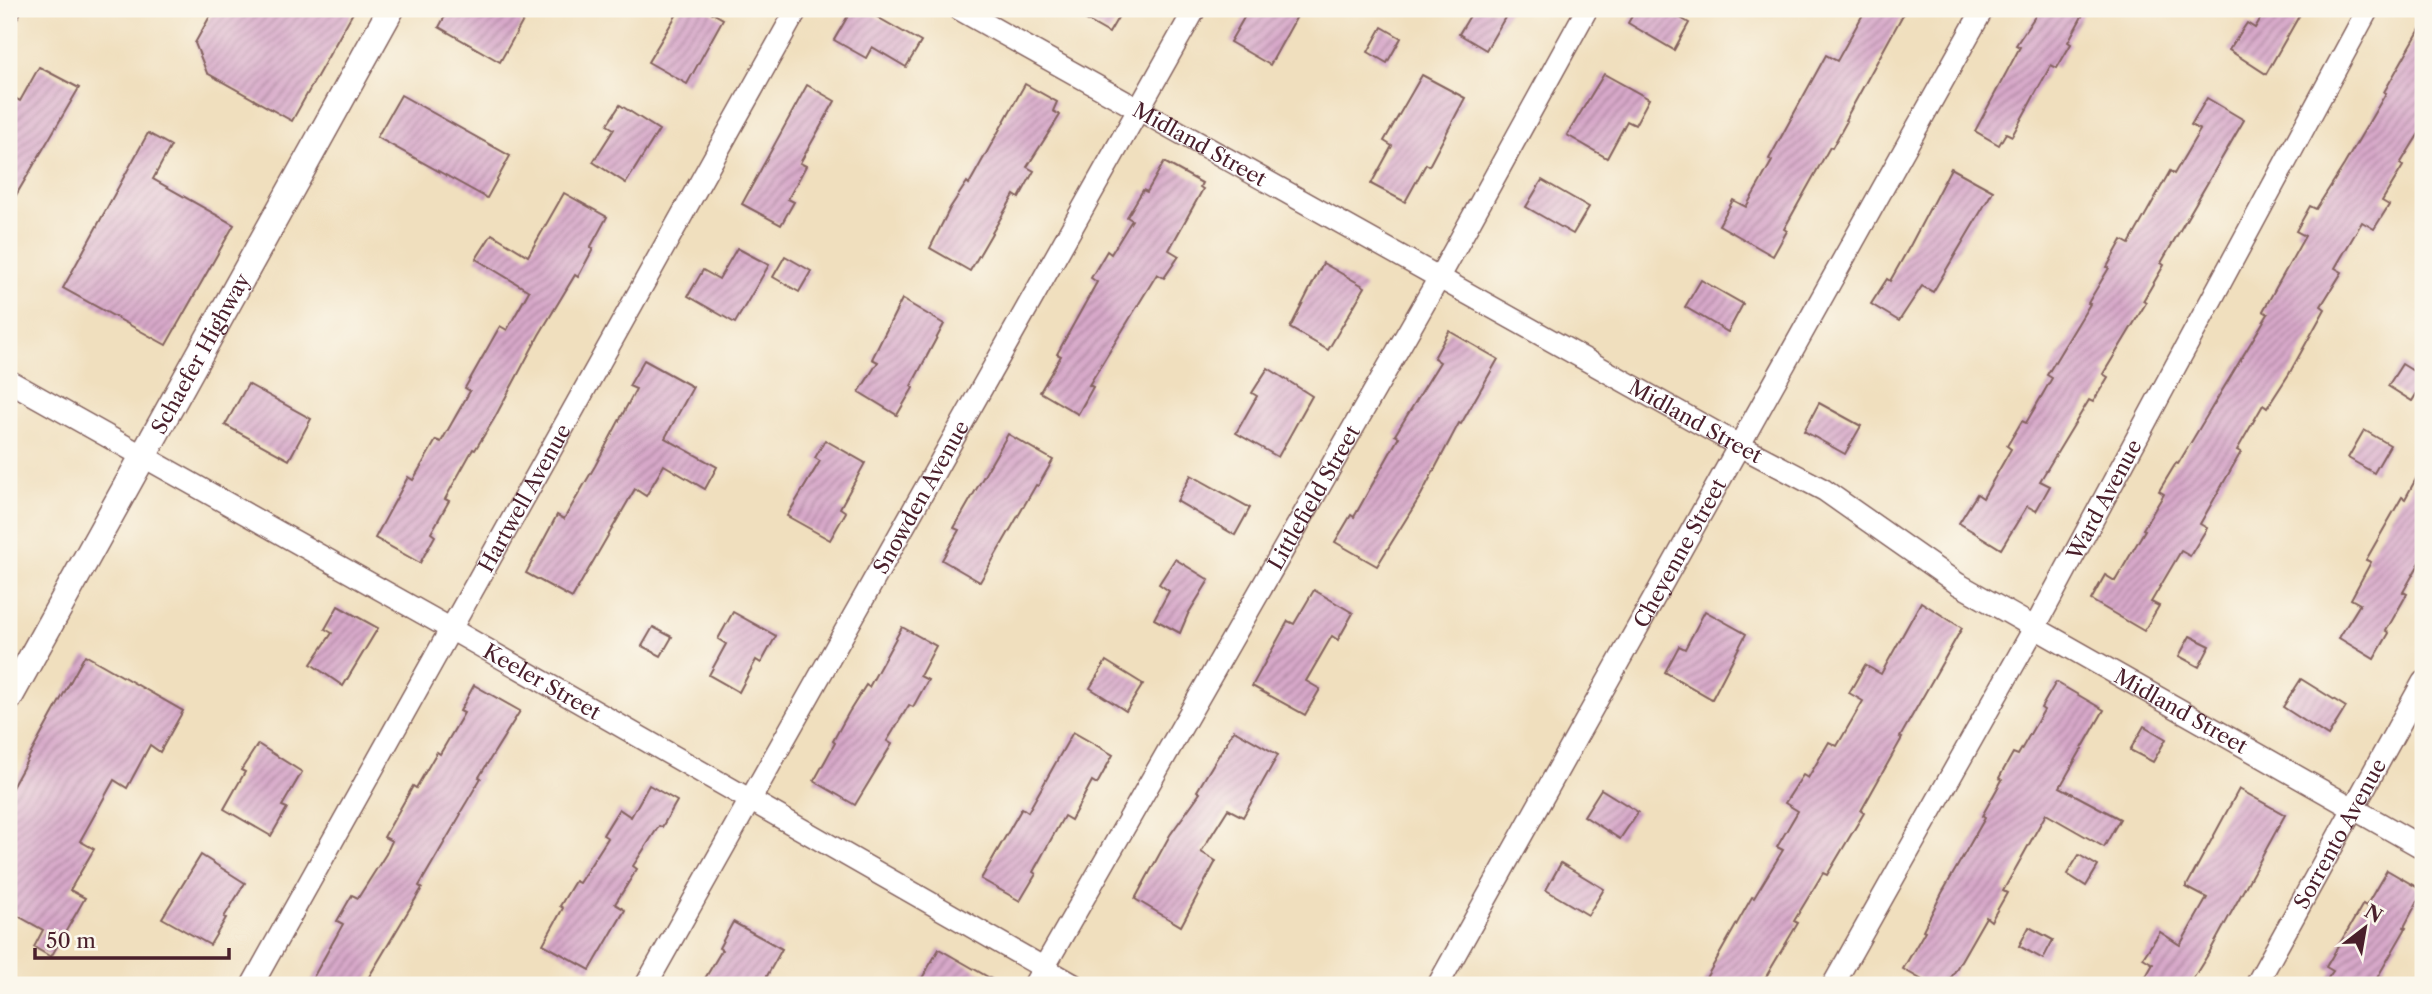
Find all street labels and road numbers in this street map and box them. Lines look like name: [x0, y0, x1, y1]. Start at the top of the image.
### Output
street label: Midland Street: [1129, 97, 1271, 191]
street label: Schaefer Highway: [146, 268, 255, 438]
street label: Midland Street: [1624, 374, 1767, 468]
street label: Snowden Avenue: [867, 416, 974, 578]
street label: Hartwell Avenue: [473, 419, 575, 576]
street label: Littlefield Street: [1262, 420, 1365, 574]
street label: Ward Avenue: [2061, 435, 2146, 565]
street label: Cheyenne Street: [1628, 473, 1731, 632]
street label: Keeler Street: [479, 638, 606, 725]
street label: Midland Street: [2110, 663, 2252, 759]
street label: Sorrento Avenue: [2288, 754, 2391, 913]

